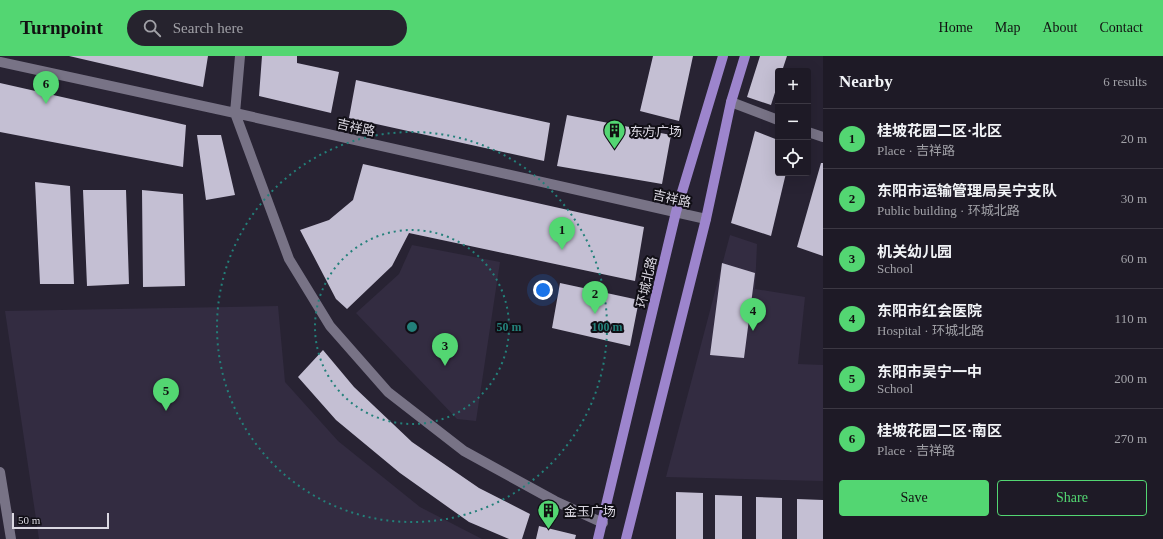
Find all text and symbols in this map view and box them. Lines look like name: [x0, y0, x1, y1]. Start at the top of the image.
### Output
search box: [127, 10, 407, 46]
text: Turnpoint: [20, 17, 103, 38]
icon: search: [141, 17, 163, 39]
text: Search here: [173, 20, 243, 36]
text: Home: [939, 20, 973, 35]
text: Map: [995, 20, 1020, 35]
text: About: [1042, 20, 1077, 35]
text: Contact: [1099, 20, 1143, 35]
map controls: [775, 68, 811, 176]
button: +: [775, 68, 811, 104]
pin: 6: [33, 71, 59, 104]
text: Nearby: [839, 72, 893, 91]
text: 6 results: [1103, 74, 1147, 89]
button: −: [775, 104, 811, 140]
street label: 吉祥路: [335, 116, 377, 139]
building icon: 东方广场: [601, 118, 627, 151]
text: 桂坡花园二区·北区: [877, 123, 1002, 139]
place label: 东方广场: [630, 124, 682, 139]
text: 1: [849, 131, 855, 146]
text: 20 m: [1121, 131, 1147, 146]
button: locate: [775, 140, 811, 176]
text: Place · 吉祥路: [877, 143, 955, 158]
text: 东阳市运输管理局吴宁支队: [877, 183, 1057, 199]
street label: 吉祥路: [651, 187, 693, 210]
text: 2: [849, 191, 855, 206]
text: 30 m: [1121, 191, 1147, 206]
text: Public building · 环城北路: [877, 203, 1020, 218]
pin: 1: [549, 217, 575, 250]
text: 机关幼儿园: [877, 244, 952, 260]
text: 3: [849, 251, 855, 266]
text: 60 m: [1121, 251, 1147, 266]
street label: 环城北路: [633, 255, 660, 309]
text: School: [877, 261, 913, 276]
your location: [533, 280, 553, 300]
pin: 2: [582, 281, 608, 314]
pin: 4: [740, 298, 766, 331]
text: 东阳市红会医院: [877, 303, 982, 319]
text: 4: [849, 311, 855, 326]
text: 110 m: [1115, 311, 1147, 326]
centre of rings: [405, 320, 419, 334]
text: 50 m: [497, 320, 522, 334]
text: 100 m: [592, 320, 623, 334]
text: Hospital · 环城北路: [877, 323, 984, 338]
pin: 3: [432, 333, 458, 366]
text: 东阳市吴宁一中: [877, 364, 982, 380]
text: 5: [849, 371, 855, 386]
text: 200 m: [1114, 371, 1147, 386]
pin: 5: [153, 378, 179, 411]
text: School: [877, 381, 913, 396]
text: 桂坡花园二区·南区: [877, 423, 1002, 439]
text: 6: [849, 431, 855, 446]
text: 270 m: [1114, 431, 1147, 446]
text: Place · 吉祥路: [877, 443, 955, 458]
button: Save: [839, 480, 989, 516]
button: Share: [997, 480, 1147, 516]
building icon: 金玉广场: [535, 498, 561, 531]
place label: 金玉广场: [564, 504, 616, 519]
scale bar: [12, 511, 109, 530]
text: 50 m: [18, 514, 40, 526]

